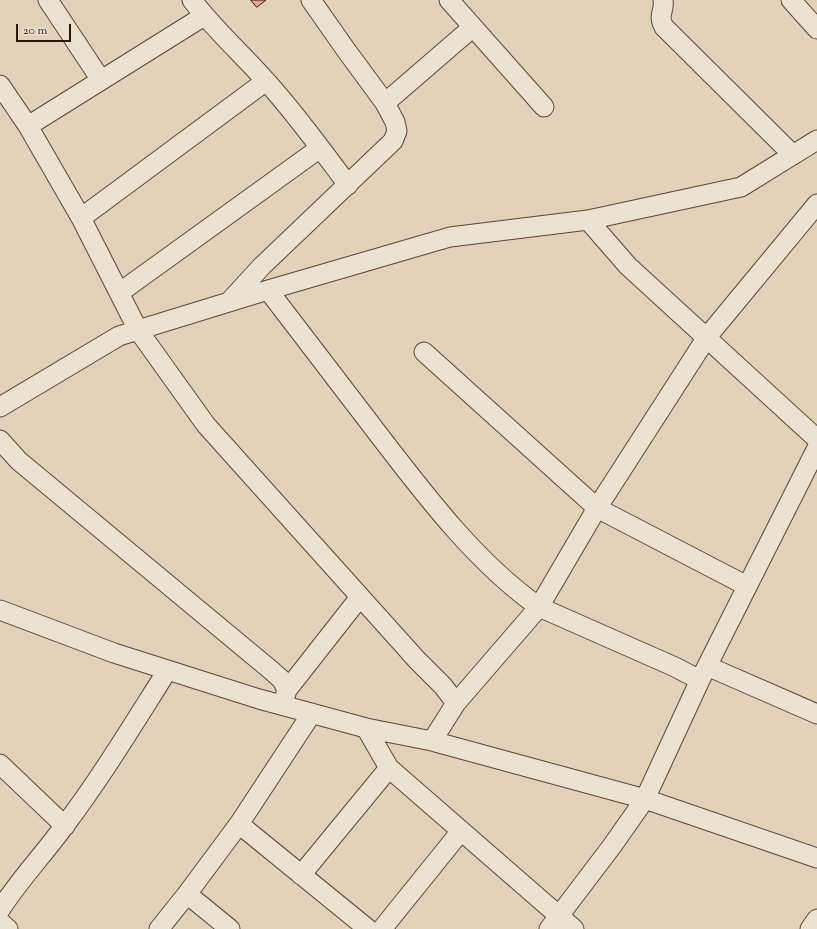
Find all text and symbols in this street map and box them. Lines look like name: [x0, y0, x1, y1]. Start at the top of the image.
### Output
scale bar: [18, 16, 73, 42]
text: 20 m: [23, 22, 47, 40]

